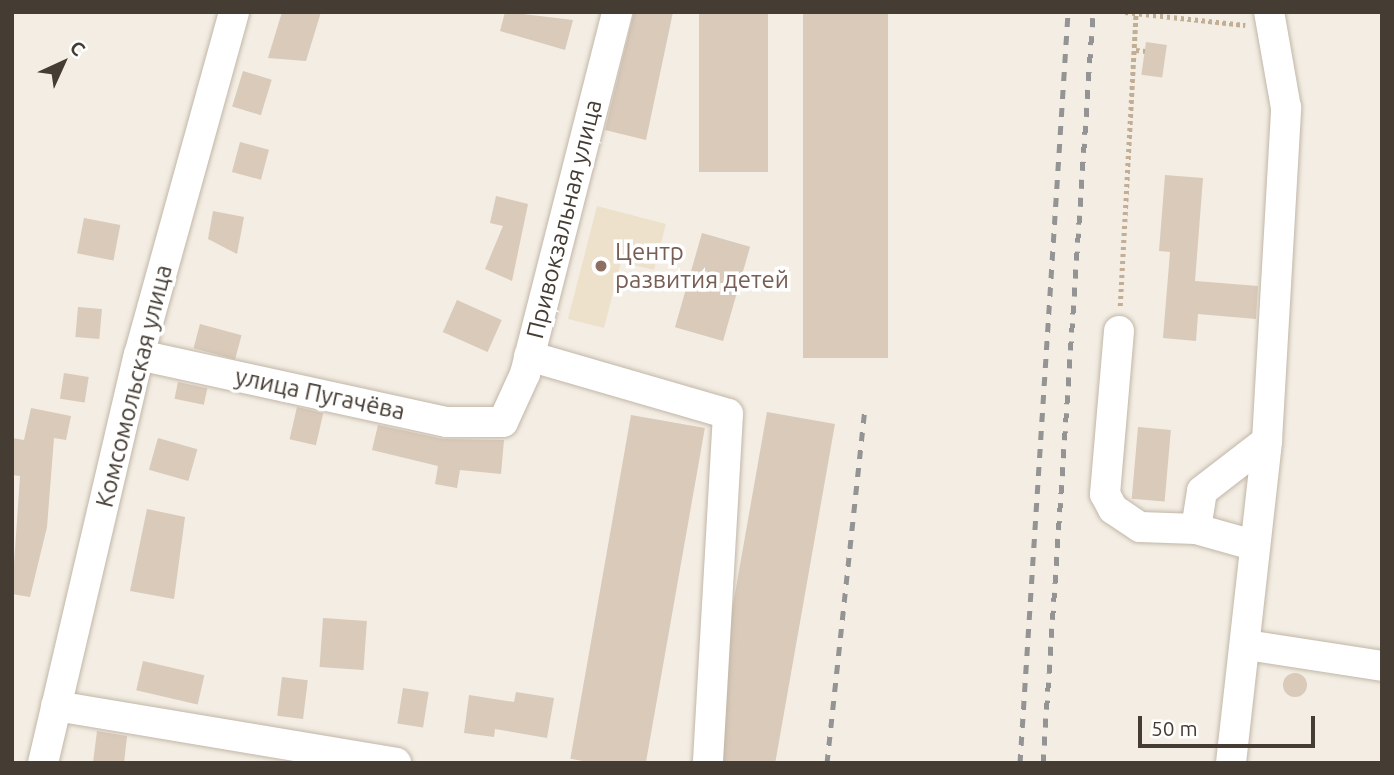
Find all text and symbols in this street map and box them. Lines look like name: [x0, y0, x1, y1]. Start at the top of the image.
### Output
north arrow: [28, 28, 98, 98]
text: С: [66, 36, 90, 60]
street label: Привокзальная улица: [520, 97, 608, 341]
place label: Центр развития детей: [615, 238, 789, 294]
marker: Центр развития детей: [593, 258, 609, 274]
street label: Комсомольская улица: [90, 262, 178, 510]
street label: улица Пугачёва: [233, 362, 407, 426]
scale bar: [1142, 702, 1319, 746]
text: 50 m: [1151, 716, 1198, 740]

